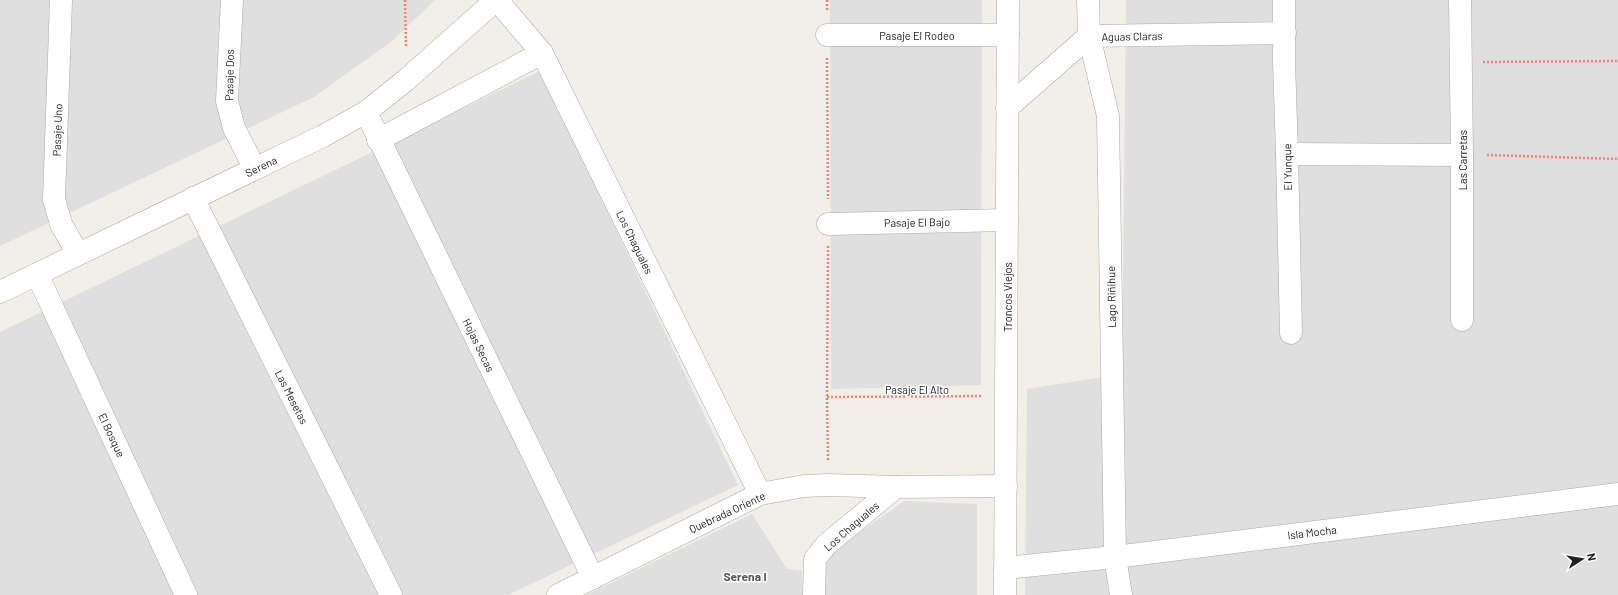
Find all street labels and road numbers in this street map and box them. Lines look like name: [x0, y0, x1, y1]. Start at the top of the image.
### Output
street label: Pasaje El Rodeo: [879, 29, 955, 42]
street label: Aguas Claras: [1101, 29, 1163, 43]
street label: Pasaje Dos: [222, 49, 236, 101]
street label: Pasaje Uno: [50, 103, 64, 157]
street label: Las Carretas: [1456, 130, 1469, 190]
street label: El Yunque: [1280, 143, 1294, 191]
street label: Serena: [243, 153, 279, 179]
street label: Los Chaguales: [614, 208, 656, 276]
street label: Pasaje El Bajo: [884, 215, 950, 229]
street label: Troncos Viejos: [1001, 262, 1014, 332]
street label: Lago Riñihue: [1104, 266, 1118, 328]
street label: Hojas Secas: [460, 316, 498, 374]
street label: Las Mesetas: [273, 368, 311, 426]
street label: Pasaje El Alto: [885, 383, 949, 396]
street label: El Bosque: [96, 411, 128, 459]
street label: Quebrada Oriente: [687, 489, 767, 535]
street label: Los Chaguales: [821, 498, 881, 554]
street label: Isla Mocha: [1287, 523, 1337, 541]

